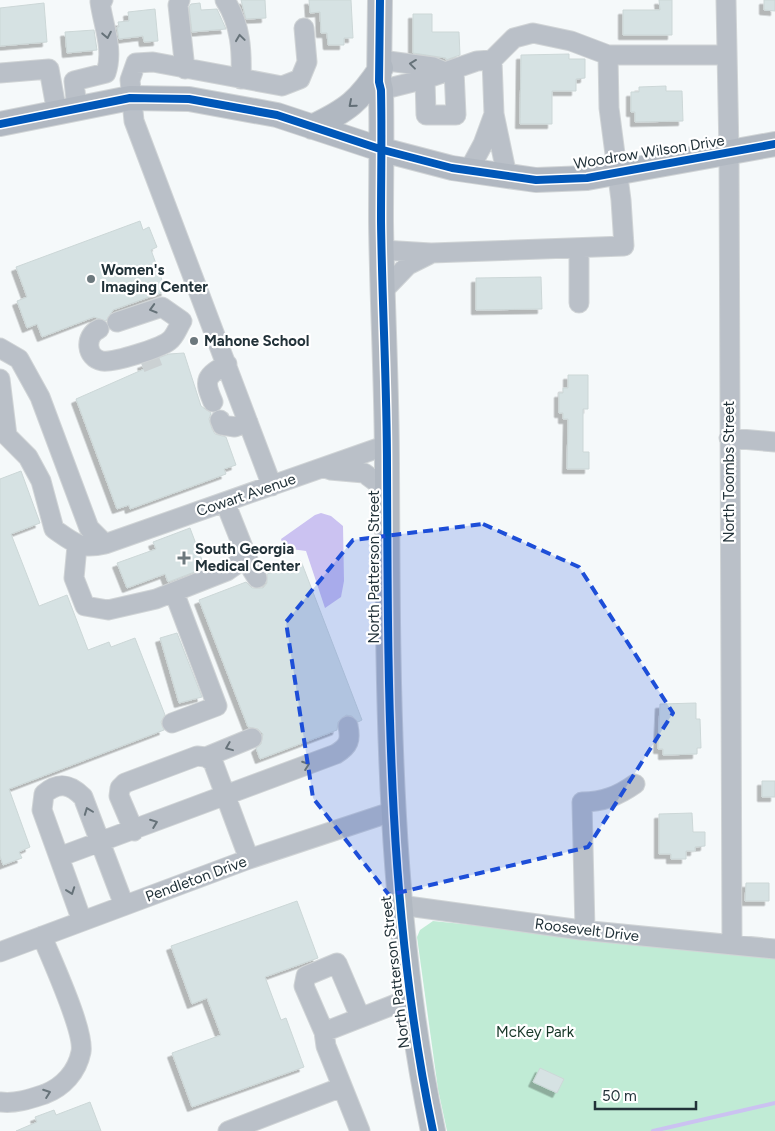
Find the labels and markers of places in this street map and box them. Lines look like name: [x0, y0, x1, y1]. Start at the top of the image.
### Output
place label: Women's Imaging Center: [101, 261, 208, 296]
marker: Women's Imaging Center: [85, 273, 97, 285]
place label: Mahone School: [204, 332, 309, 350]
marker: Mahone School: [188, 335, 200, 347]
place label: South Georgia Medical Center: [195, 540, 300, 575]
marker: South Georgia Medical Center: [177, 551, 191, 565]

